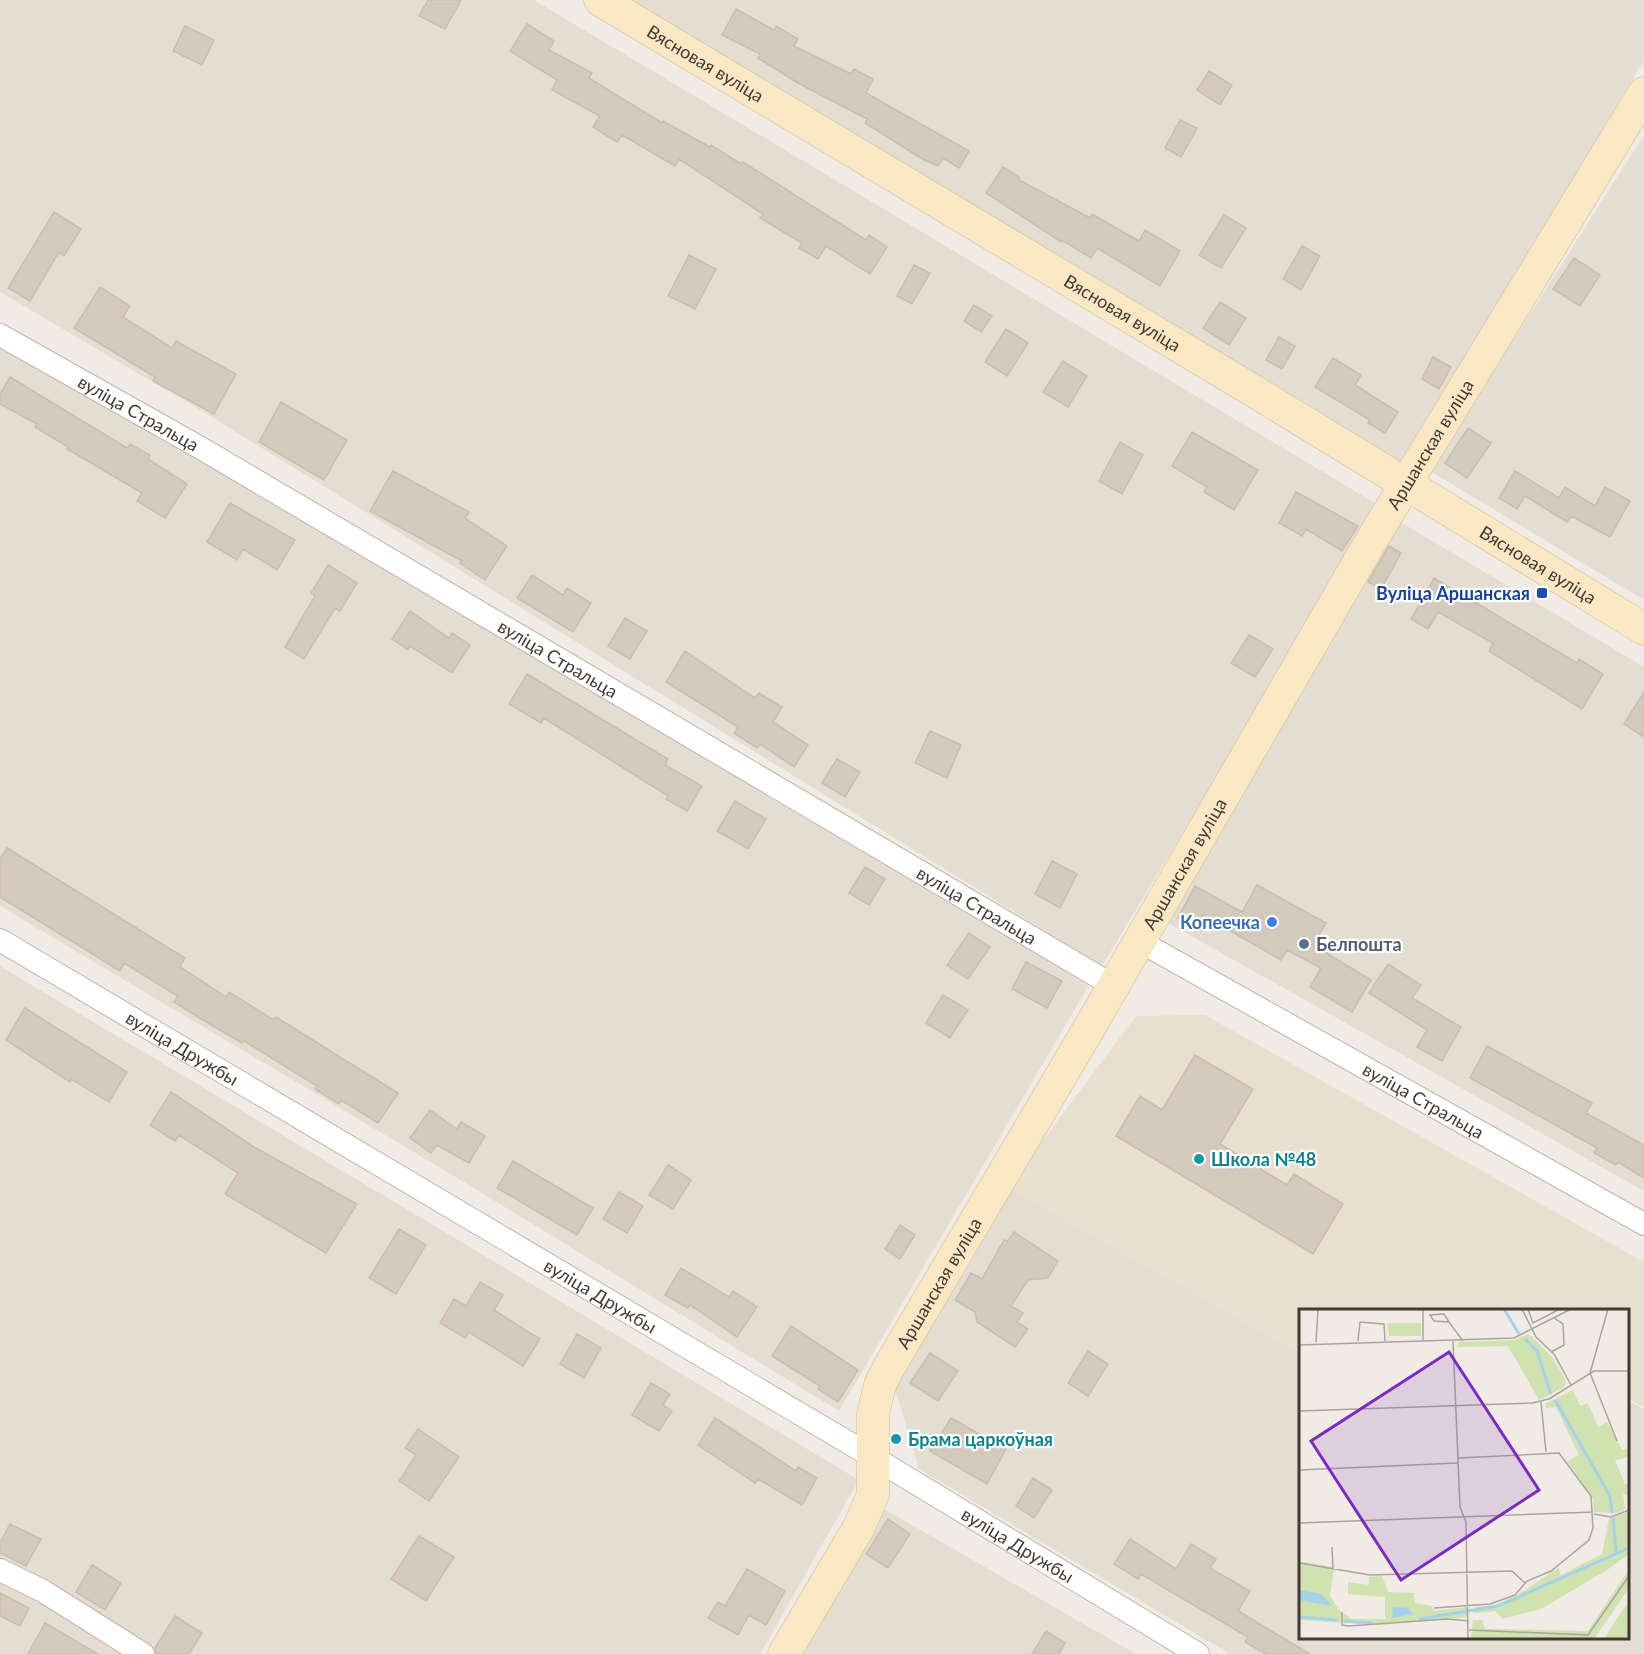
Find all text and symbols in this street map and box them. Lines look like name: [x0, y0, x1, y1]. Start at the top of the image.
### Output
street label: Вясновая вуліца: [643, 20, 768, 107]
street label: Вясновая вуліца: [1060, 269, 1185, 356]
street label: вуліца Стральца: [74, 370, 203, 456]
street label: Аршанская вуліца: [1382, 375, 1478, 513]
street label: Вясновая вуліца: [1476, 521, 1600, 608]
place label: Вуліца Аршанская: [1376, 582, 1530, 604]
marker: Вуліца Аршанская: [1535, 586, 1549, 600]
street label: вуліца Стральца: [494, 615, 622, 702]
street label: Аршанская вуліца: [1138, 794, 1231, 933]
street label: вуліца Стральца: [913, 861, 1041, 949]
place label: Копеечка: [1180, 911, 1260, 933]
marker: Копеечка: [1265, 915, 1279, 929]
place label: Белпошта: [1316, 933, 1402, 955]
marker: Белпошта: [1297, 937, 1311, 951]
street label: вуліца Дружбы: [122, 1006, 243, 1090]
street label: вуліца Стральца: [1359, 1058, 1488, 1143]
place label: Школа №48: [1211, 1148, 1316, 1170]
marker: Школа №48: [1192, 1152, 1206, 1166]
street label: Аршанская вуліца: [891, 1213, 986, 1352]
street label: вуліца Дружбы: [540, 1254, 661, 1338]
inset map: [1299, 1309, 1629, 1639]
place label: Брама царкоўная: [908, 1428, 1053, 1450]
marker: Брама царкоўная: [889, 1432, 903, 1446]
street label: вуліца Дружбы: [958, 1503, 1078, 1587]

